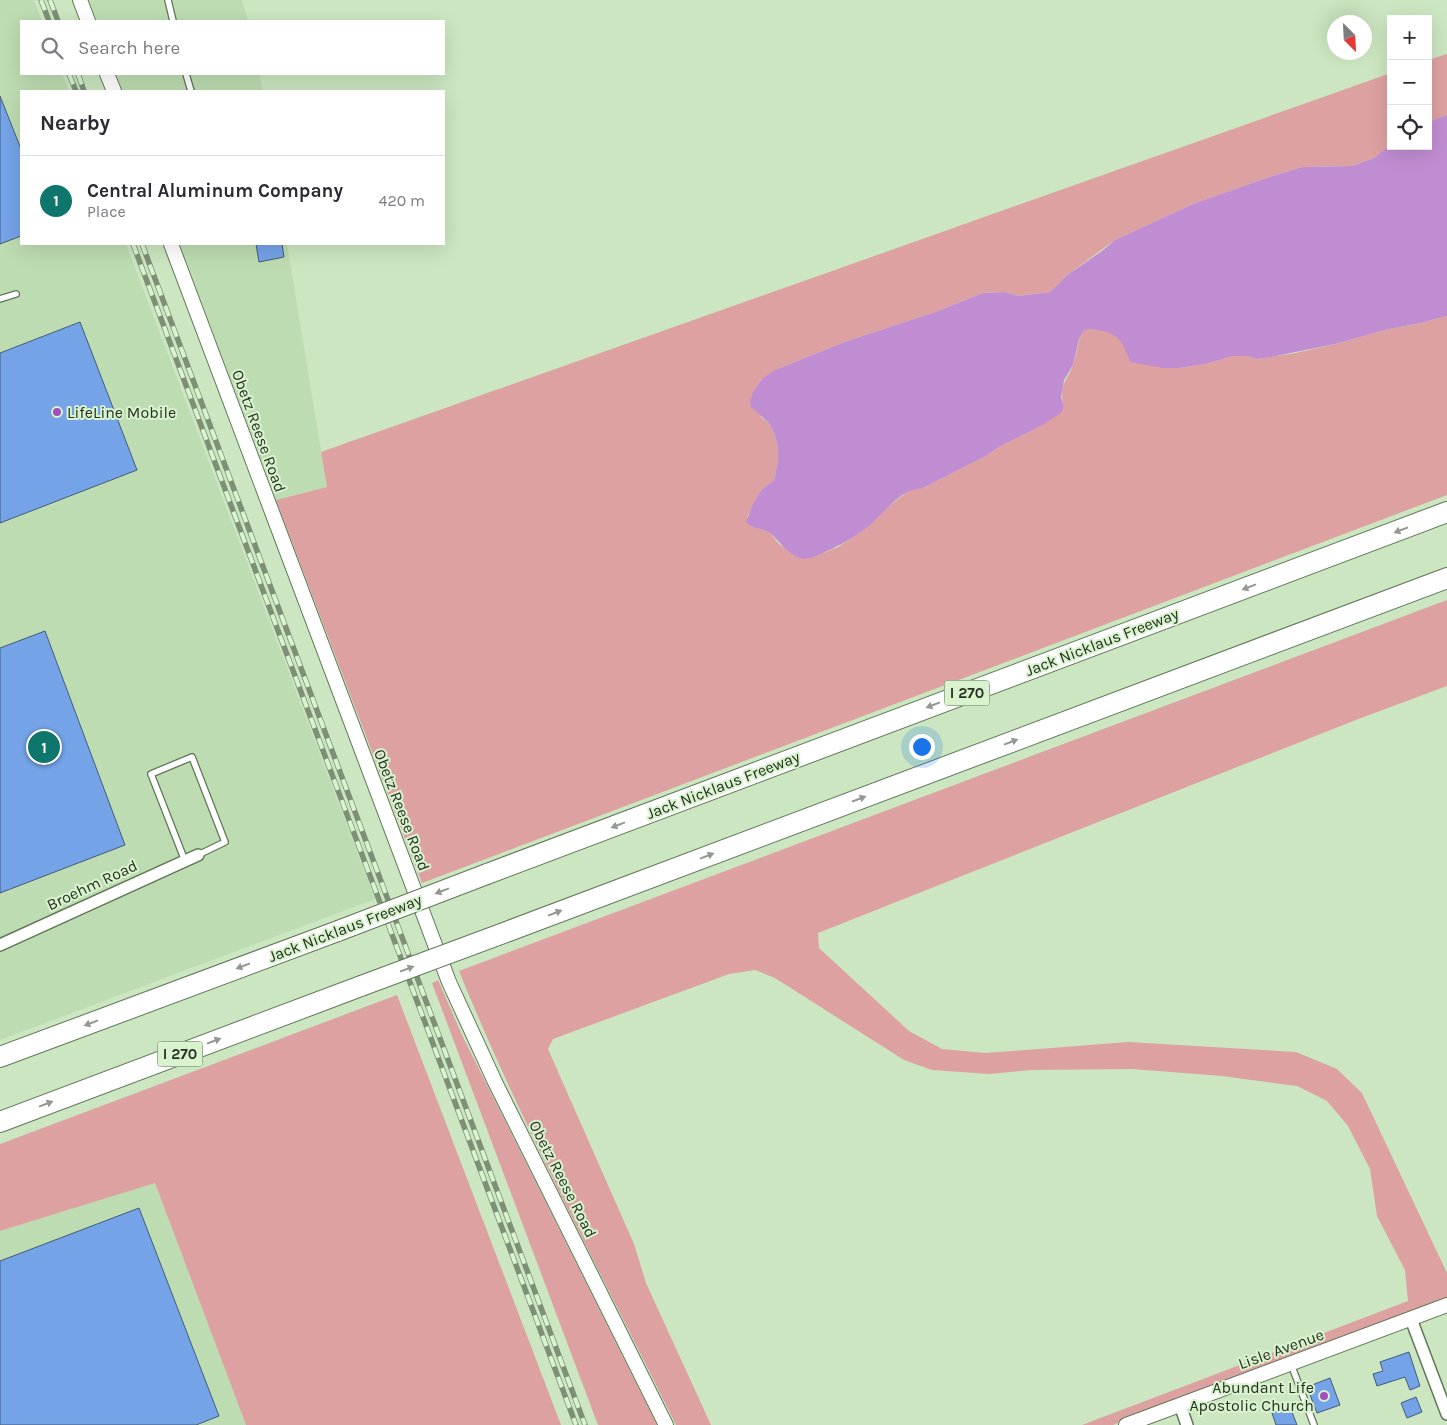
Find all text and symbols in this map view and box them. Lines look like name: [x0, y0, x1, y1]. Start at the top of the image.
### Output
north arrow: [1327, 15, 1372, 60]
map controls: [1387, 15, 1432, 150]
button: +: [1387, 15, 1432, 60]
search box: [20, 20, 445, 75]
icon: search: [38, 34, 66, 62]
text: Search here: [78, 37, 180, 59]
button: −: [1387, 60, 1432, 105]
button: locate: [1387, 105, 1432, 150]
text: Nearby: [40, 111, 110, 135]
text: Central Aluminum Company: [87, 180, 343, 202]
text: 1: [53, 191, 59, 210]
text: 420 m: [379, 191, 425, 210]
text: Place: [87, 202, 126, 221]
street label: Obetz Reese Road: [228, 367, 290, 495]
place label: LifeLine Mobile: [67, 403, 176, 422]
marker: LifeLine Mobile: [51, 406, 63, 418]
one-way arrow: [1394, 526, 1409, 534]
one-way arrow: [1241, 583, 1256, 591]
street label: Jack Nicklaus Freeway: [1023, 604, 1182, 680]
road number: I 270: [944, 680, 990, 706]
one-way arrow: [926, 702, 941, 710]
pin: 1: [28, 728, 60, 766]
your location: [909, 734, 935, 760]
one-way arrow: [1004, 738, 1019, 745]
street label: Obetz Reese Road: [370, 746, 434, 874]
street label: Jack Nicklaus Freeway: [644, 747, 803, 823]
one-way arrow: [852, 795, 867, 802]
one-way arrow: [610, 822, 625, 829]
one-way arrow: [700, 852, 715, 860]
street label: Broehm Road: [44, 856, 140, 914]
one-way arrow: [434, 887, 449, 895]
street label: Jack Nicklaus Freeway: [266, 890, 425, 966]
one-way arrow: [548, 909, 563, 917]
one-way arrow: [235, 962, 250, 970]
one-way arrow: [399, 965, 414, 972]
one-way arrow: [83, 1020, 98, 1027]
one-way arrow: [207, 1037, 222, 1045]
road number: I 270: [158, 1042, 202, 1066]
one-way arrow: [38, 1100, 53, 1108]
street label: Obetz Reese Road: [525, 1117, 601, 1241]
street label: Lisle Avenue: [1236, 1325, 1326, 1373]
place label: Abundant Life Apostolic Church: [1189, 1378, 1314, 1415]
marker: Abundant Life Apostolic Church: [1318, 1390, 1330, 1402]

